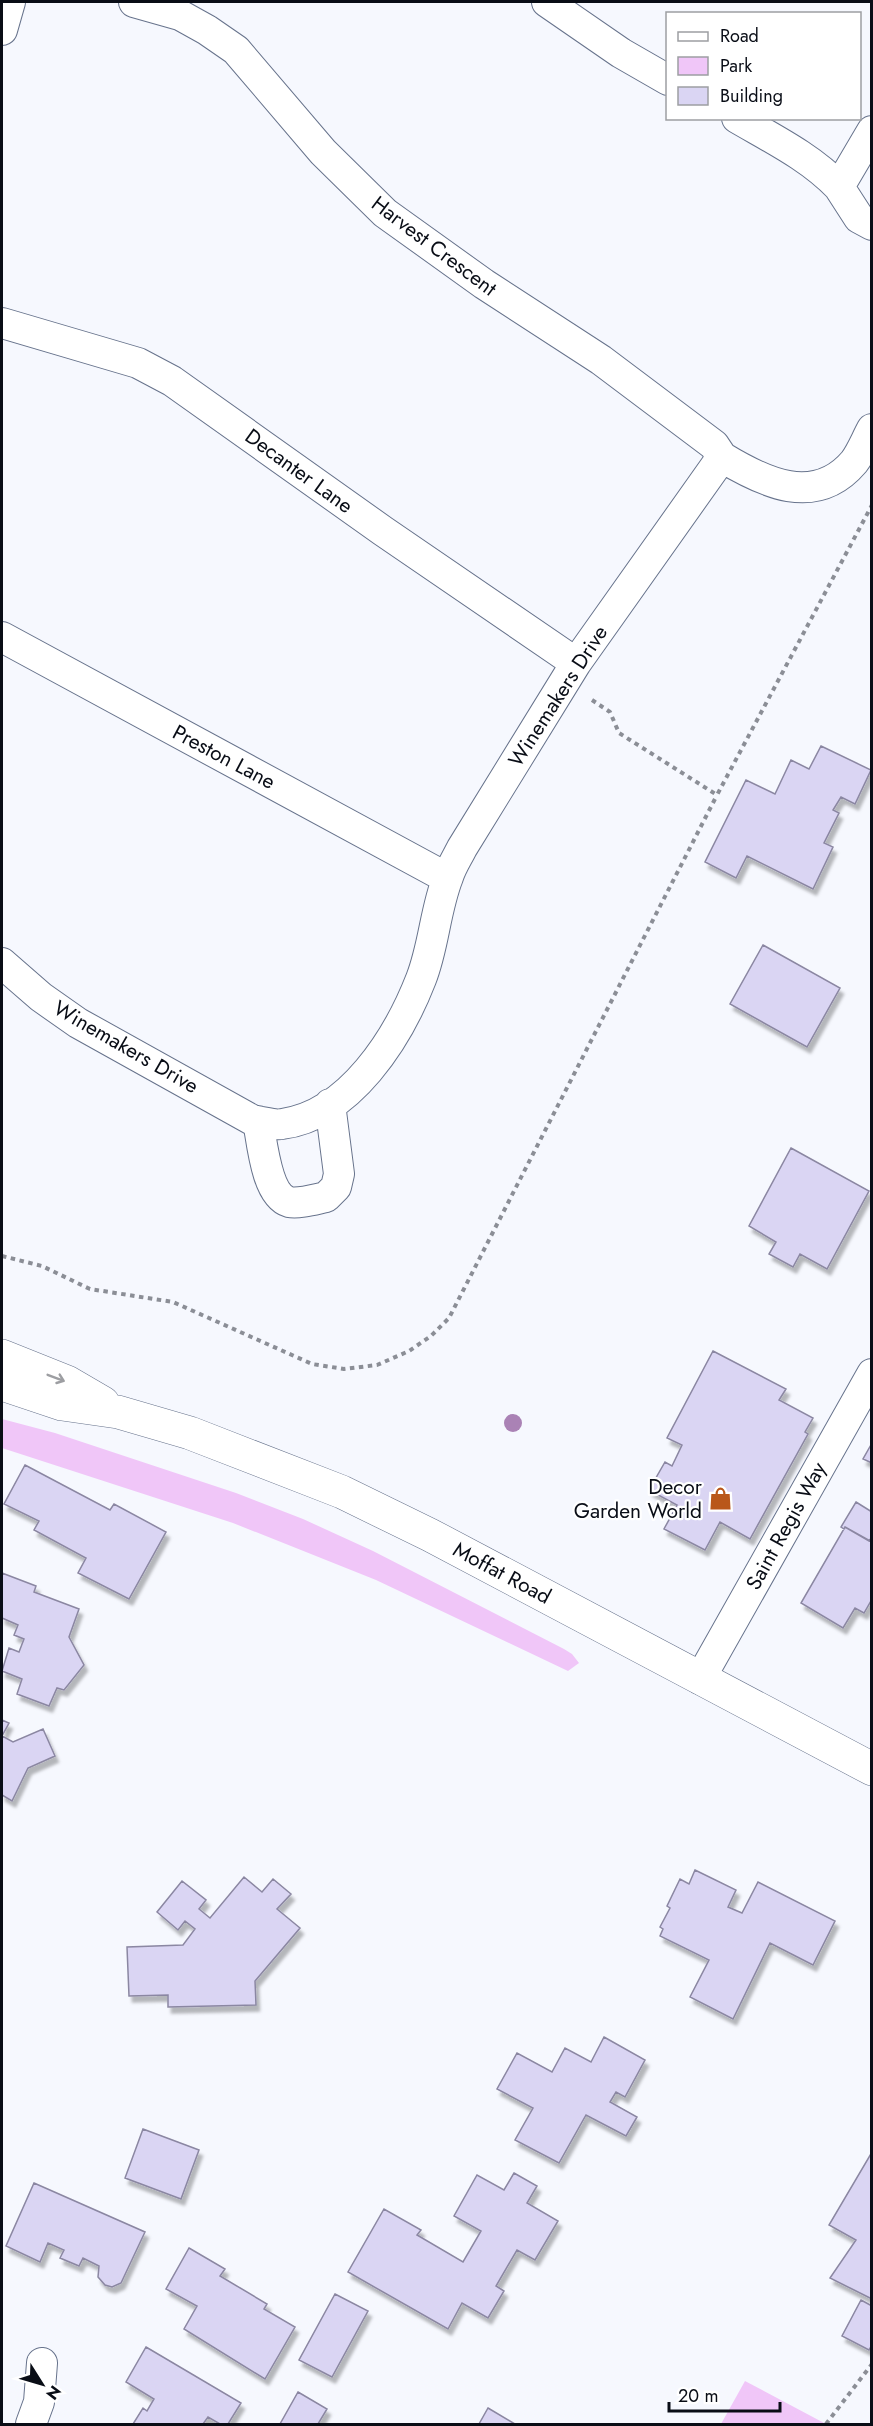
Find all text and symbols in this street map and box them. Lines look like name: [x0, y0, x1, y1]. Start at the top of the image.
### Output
legend: [666, 12, 861, 120]
text: Road: [720, 23, 759, 49]
text: Park: [720, 53, 752, 79]
text: Building: [720, 83, 783, 109]
street label: Harvest Crescent: [365, 189, 503, 303]
street label: Decanter Lane: [239, 422, 359, 521]
street label: Winemakers Drive: [501, 619, 615, 773]
street label: Preston Lane: [167, 717, 281, 797]
street label: Winemakers Drive: [48, 993, 204, 1101]
one-way arrow: [46, 1373, 65, 1384]
street label: Saint Regis Way: [738, 1456, 834, 1595]
place label: Decor Garden World: [574, 1472, 703, 1526]
shop icon: Decor Garden World: [707, 1486, 733, 1512]
street label: Moffat Road: [448, 1535, 556, 1611]
north arrow: [12, 2354, 72, 2414]
scale bar: [669, 2375, 780, 2413]
text: N: [41, 2381, 67, 2405]
text: 20 m: [678, 2383, 718, 2409]

